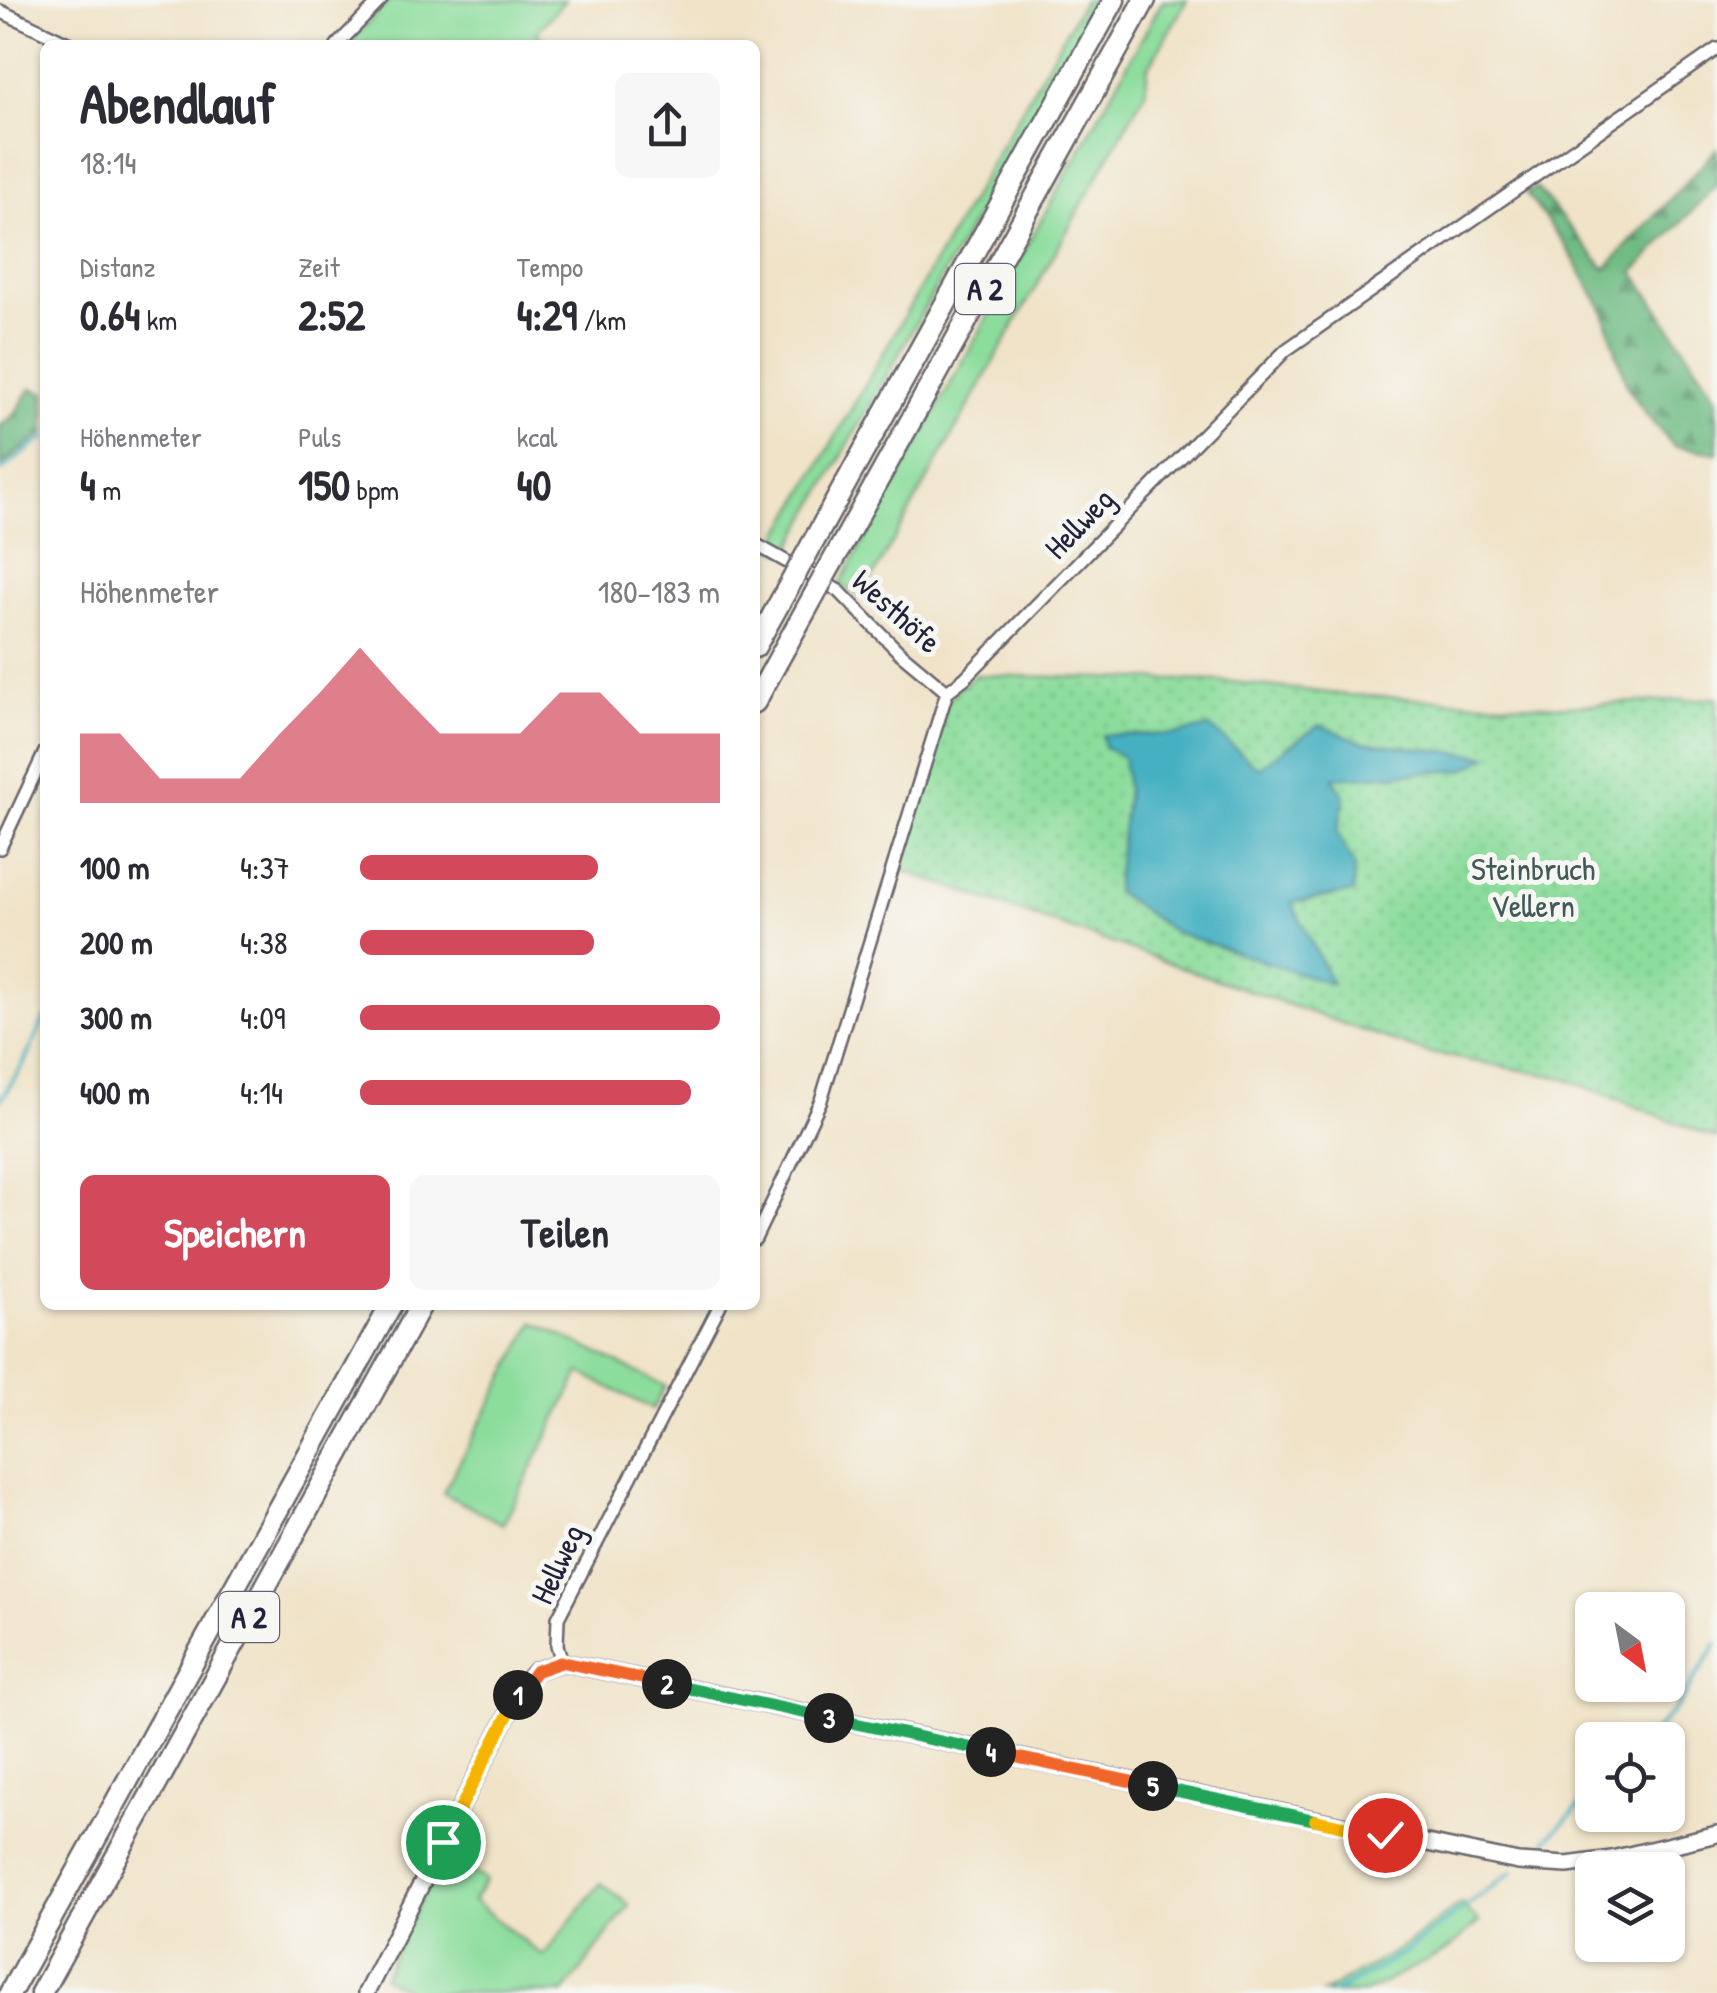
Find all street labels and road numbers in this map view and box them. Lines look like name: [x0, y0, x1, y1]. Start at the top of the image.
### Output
road number: A 2: [955, 264, 1015, 314]
street label: Hellweg: [1035, 478, 1123, 568]
street label: Westhöfe: [843, 559, 951, 663]
street label: Hellweg: [520, 1517, 594, 1611]
road number: A 2: [219, 1592, 279, 1642]

